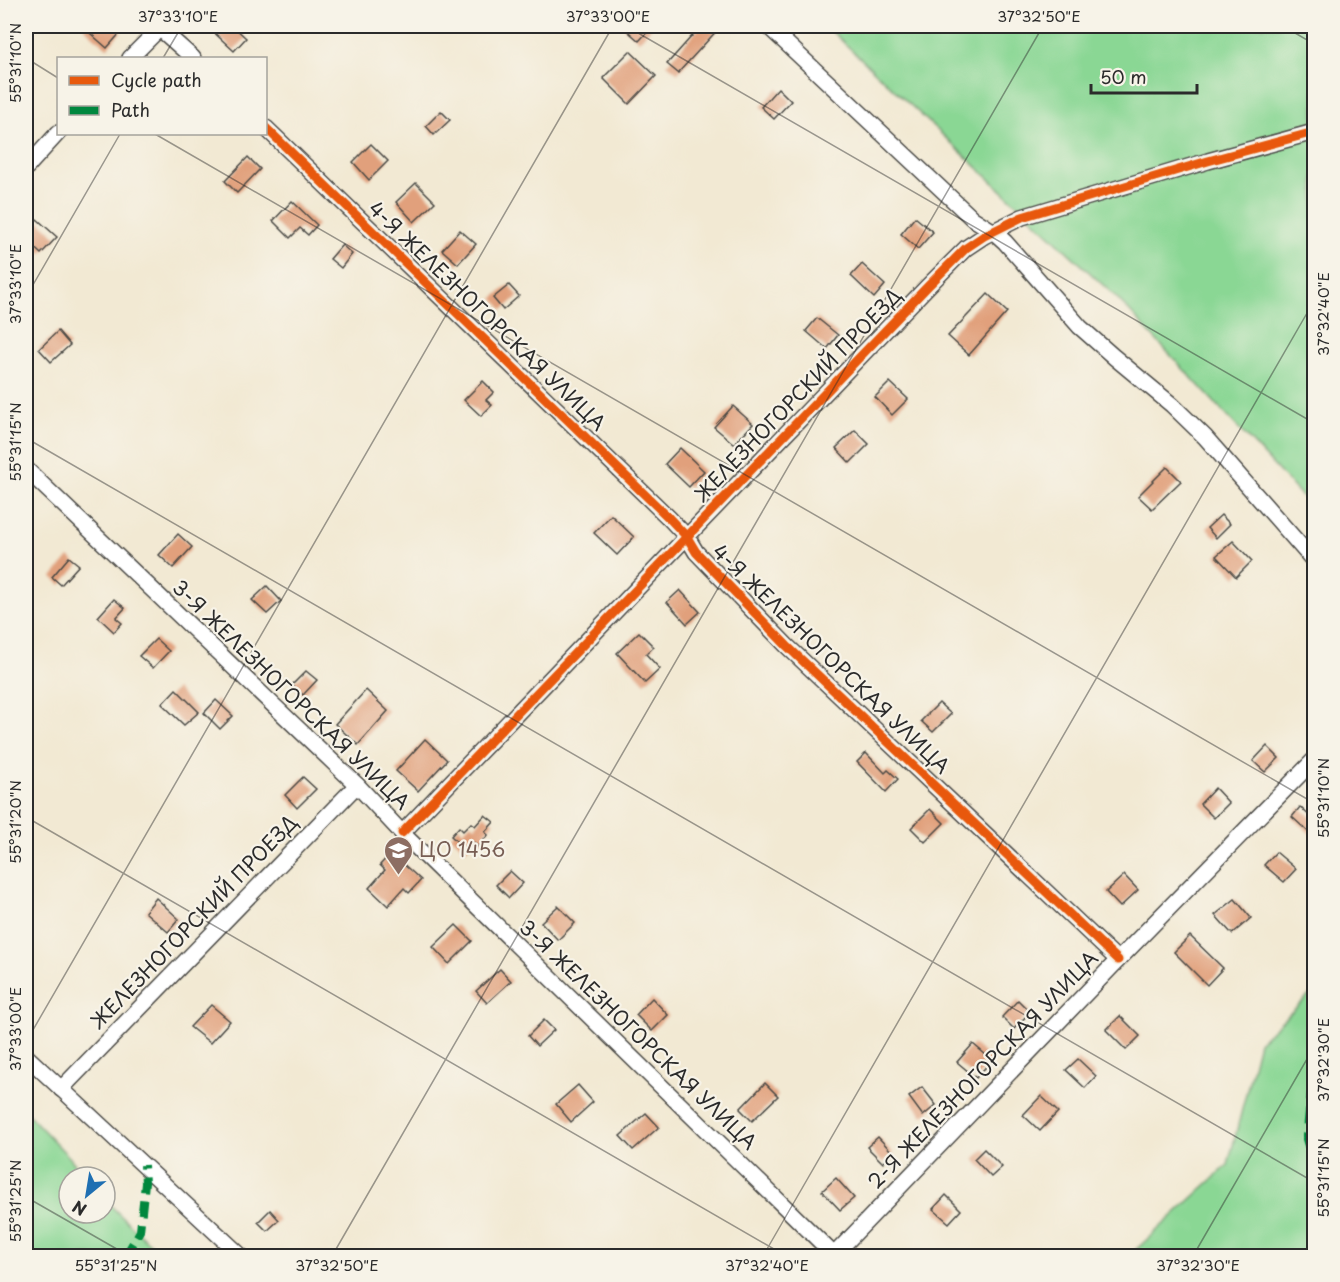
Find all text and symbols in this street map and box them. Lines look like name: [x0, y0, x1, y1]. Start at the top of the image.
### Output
text: 37°33'10"E: [138, 4, 218, 27]
text: 37°33'00"E: [566, 4, 650, 27]
text: 37°32'50"E: [997, 4, 1081, 27]
text: 55°31'10"N: [3, 23, 26, 103]
legend: [57, 57, 267, 135]
scale bar: [1091, 57, 1198, 95]
text: 50 m: [1100, 63, 1147, 90]
text: Cycle path: [111, 66, 202, 93]
text: Path: [111, 96, 150, 123]
street label: 4-Я ЖЕЛЕЗНОГОРСКАЯ УЛИЦА: [362, 193, 613, 437]
text: 37°33'10"E: [3, 244, 26, 324]
text: 37°32'40"E: [1311, 272, 1334, 356]
street label: ЖЕЛЕЗНОГОРСКИЙ ПРОЕЗД: [687, 281, 908, 508]
text: 55°31'15"N: [3, 402, 26, 482]
street label: 4-Я ЖЕЛЕЗНОГОРСКАЯ УЛИЦА: [706, 536, 957, 780]
street label: 3-Я ЖЕЛЕЗНОГОРСКАЯ УЛИЦА: [166, 572, 417, 816]
text: 55°31'10"N: [1311, 758, 1334, 838]
text: 55°31'20"N: [3, 780, 26, 864]
street label: ЖЕЛЕЗНОГОРСКИЙ ПРОЕЗД: [83, 808, 304, 1035]
school or university icon: ЦО 1456: [382, 834, 414, 876]
place label: ЦО 1456: [419, 834, 505, 864]
street label: 3-Я ЖЕЛЕЗНОГОРСКАЯ УЛИЦА: [513, 912, 764, 1156]
street label: 2-Я ЖЕЛЕЗНОГОРСКАЯ УЛИЦА: [860, 944, 1104, 1195]
text: 37°33'00"E: [3, 987, 26, 1071]
text: 37°32'30"E: [1311, 1018, 1334, 1102]
text: 55°31'15"N: [1311, 1138, 1334, 1218]
text: 55°31'25"N: [3, 1160, 26, 1242]
north arrow: [57, 1165, 117, 1225]
text: N: [68, 1195, 90, 1222]
text: 55°31'25"N: [75, 1253, 157, 1276]
text: 37°32'50"E: [295, 1253, 379, 1276]
text: 37°32'40"E: [725, 1253, 809, 1276]
text: 37°32'30"E: [1156, 1253, 1240, 1276]

